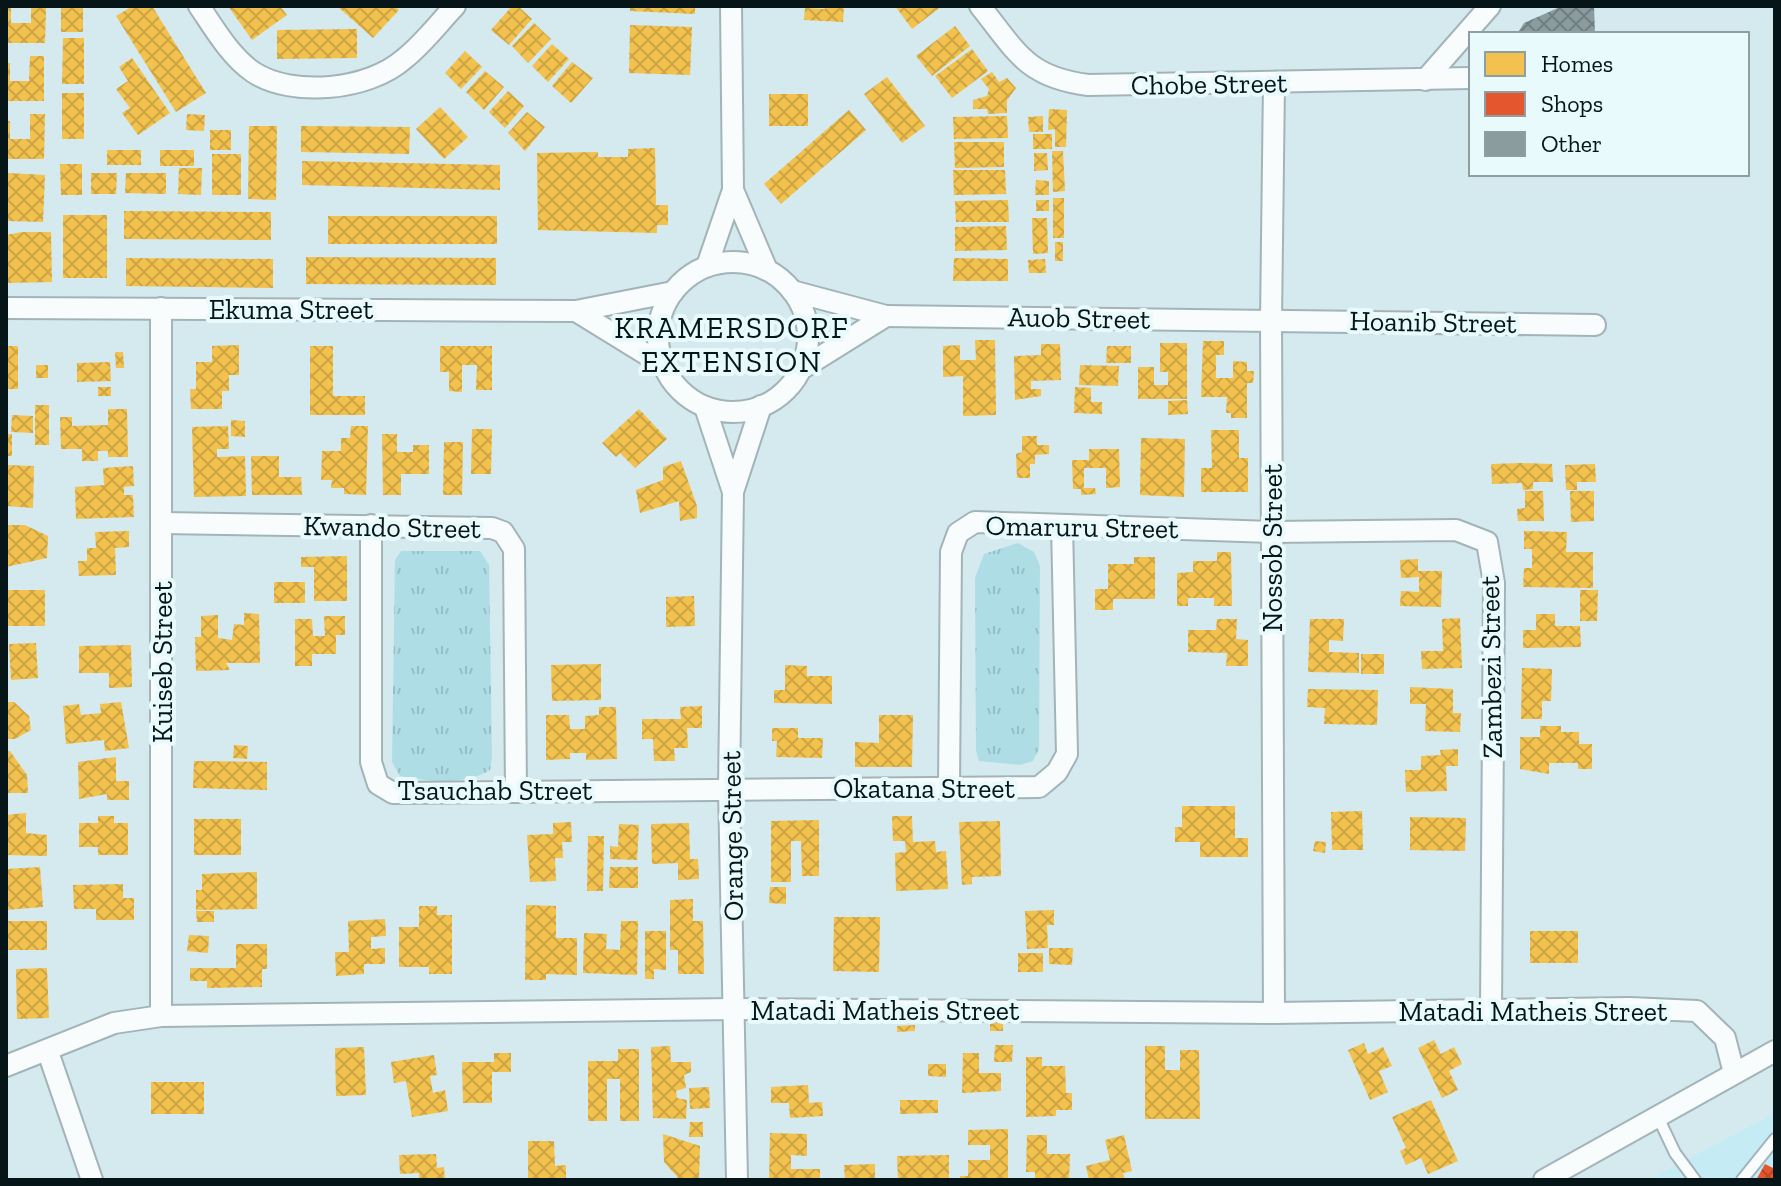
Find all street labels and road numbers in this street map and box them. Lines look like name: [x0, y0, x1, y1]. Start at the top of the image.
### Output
street label: Chobe Street: [1131, 66, 1288, 102]
street label: Ekuma Street: [209, 293, 374, 326]
street label: Auob Street: [1007, 300, 1151, 336]
street label: Hoanib Street: [1349, 304, 1518, 340]
street label: Nossob Street: [1256, 463, 1289, 632]
street label: Kwando Street: [303, 509, 482, 545]
street label: Omaruru Street: [985, 509, 1179, 545]
street label: Zambezi Street: [1473, 575, 1509, 759]
street label: Kuiseb Street: [146, 581, 179, 743]
street label: Orange Street: [714, 750, 750, 921]
street label: Okatana Street: [833, 772, 1015, 805]
street label: Tsauchab Street: [398, 774, 593, 807]
street label: Matadi Matheis Street: [751, 994, 1020, 1027]
street label: Matadi Matheis Street: [1399, 995, 1668, 1028]

